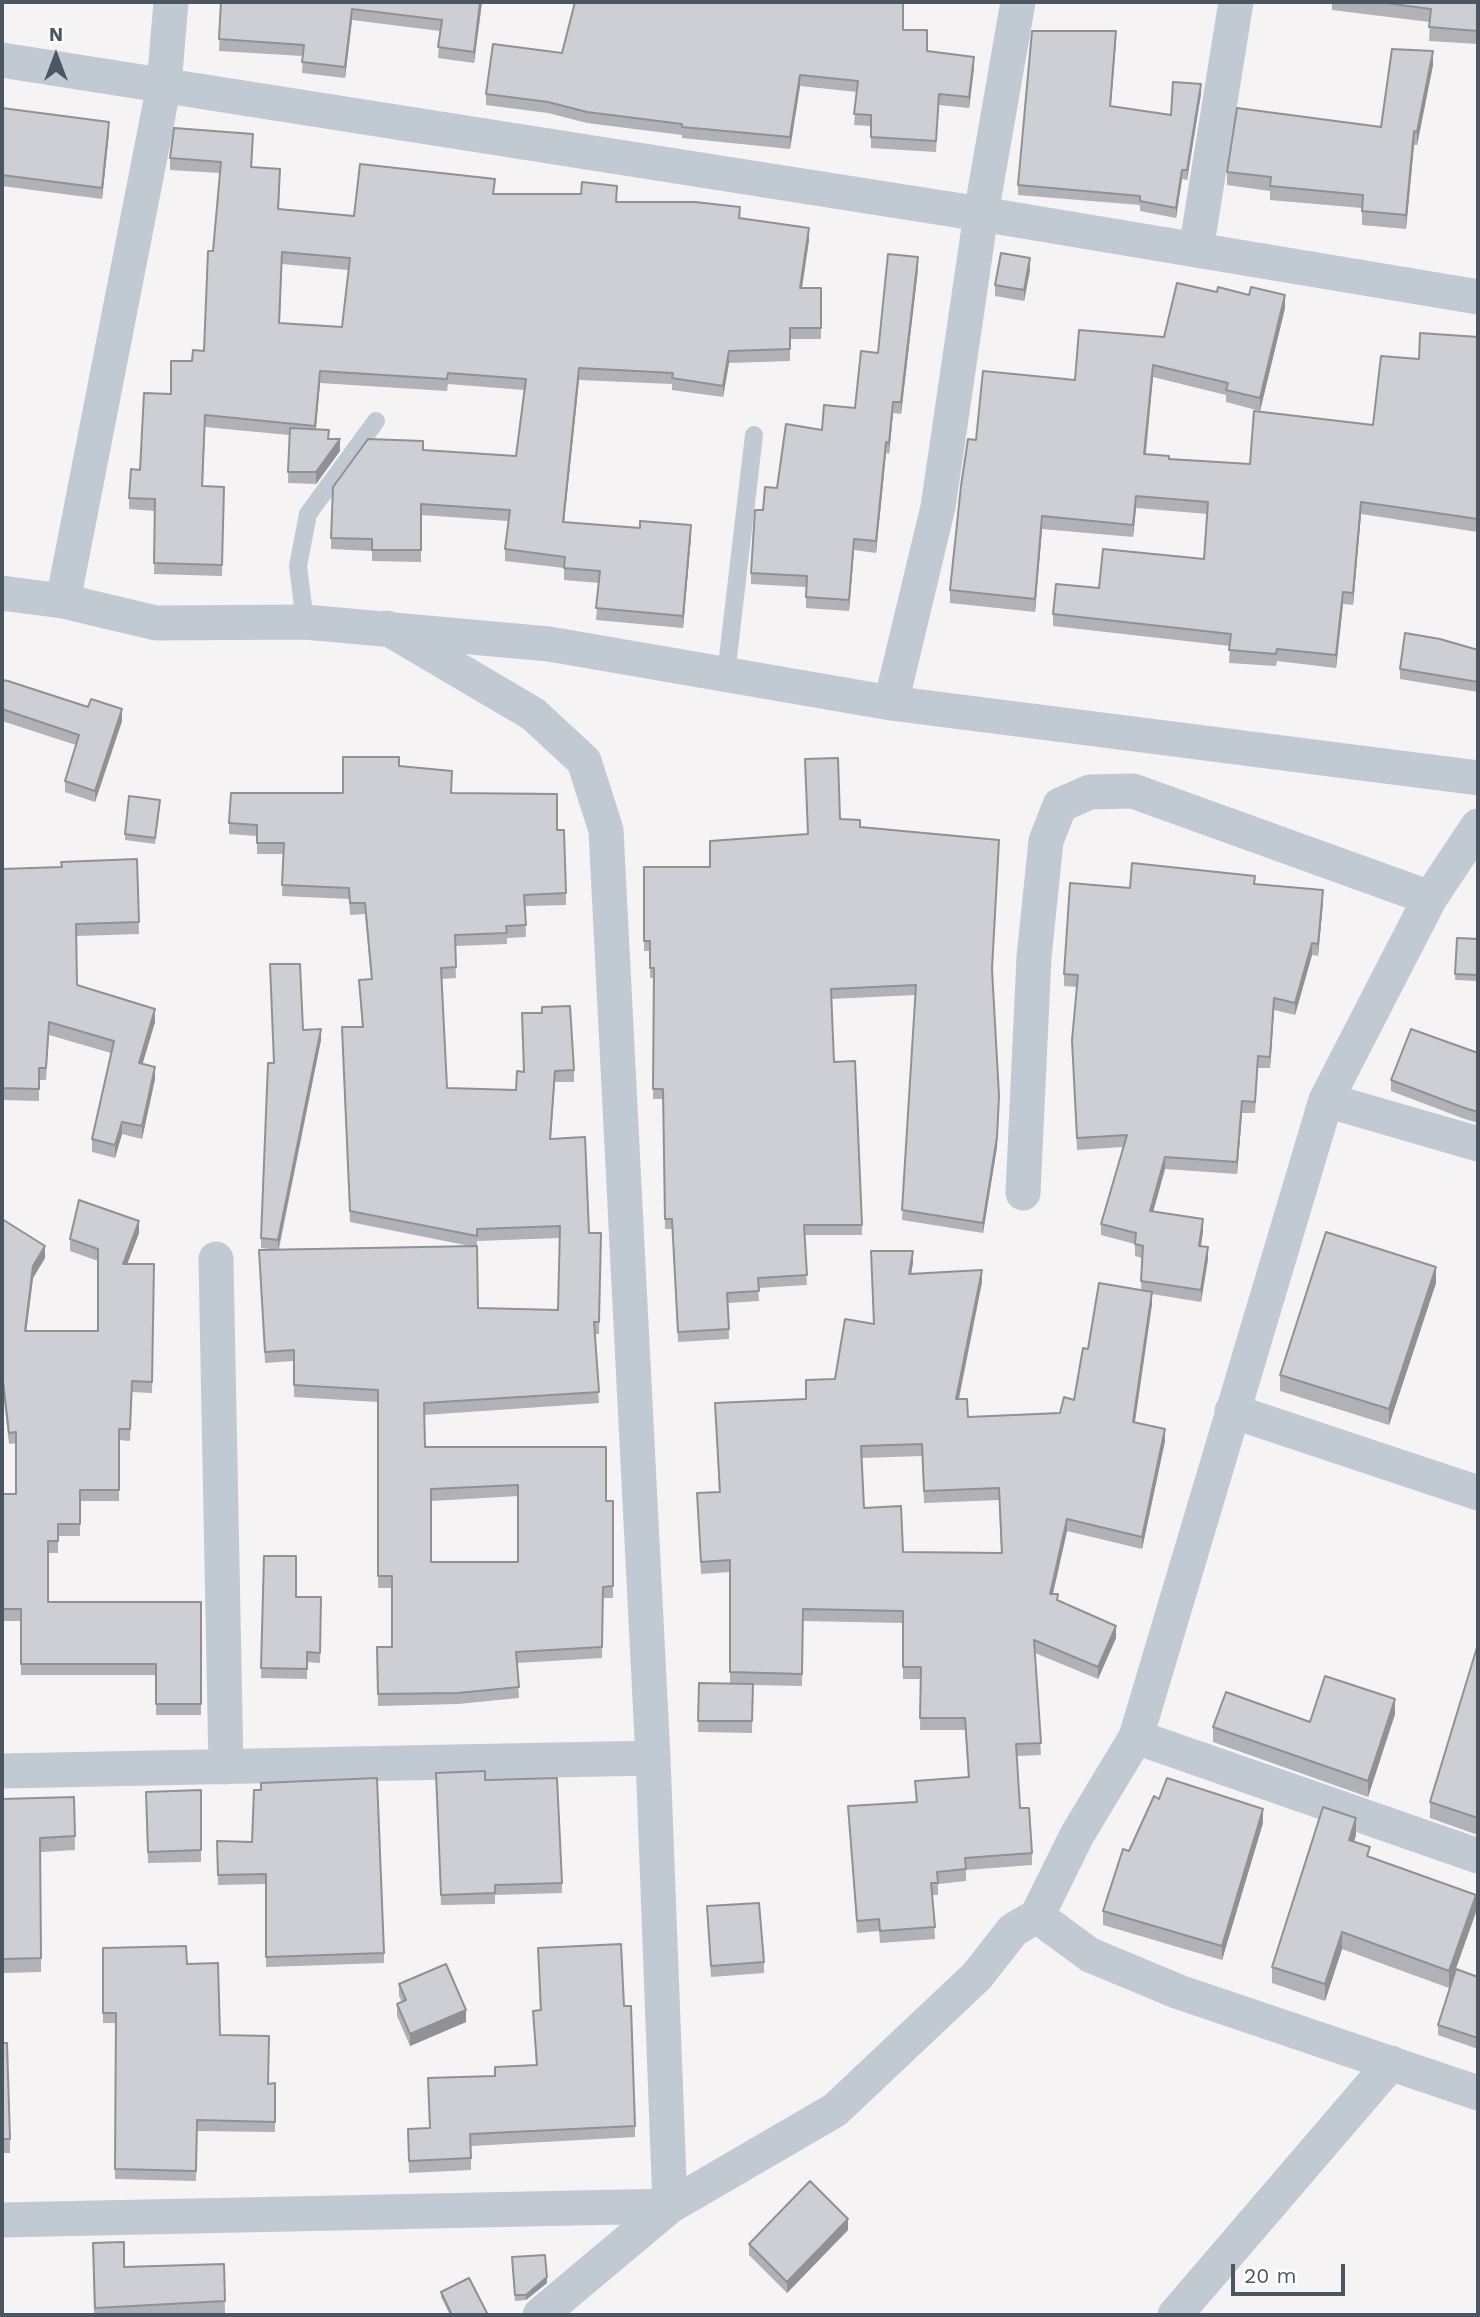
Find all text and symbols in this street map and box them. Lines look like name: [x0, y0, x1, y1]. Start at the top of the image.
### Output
north arrow: [21, 21, 91, 91]
text: N: [49, 23, 63, 46]
scale bar: [1235, 2250, 1349, 2294]
text: 20 m: [1244, 2263, 1296, 2288]

